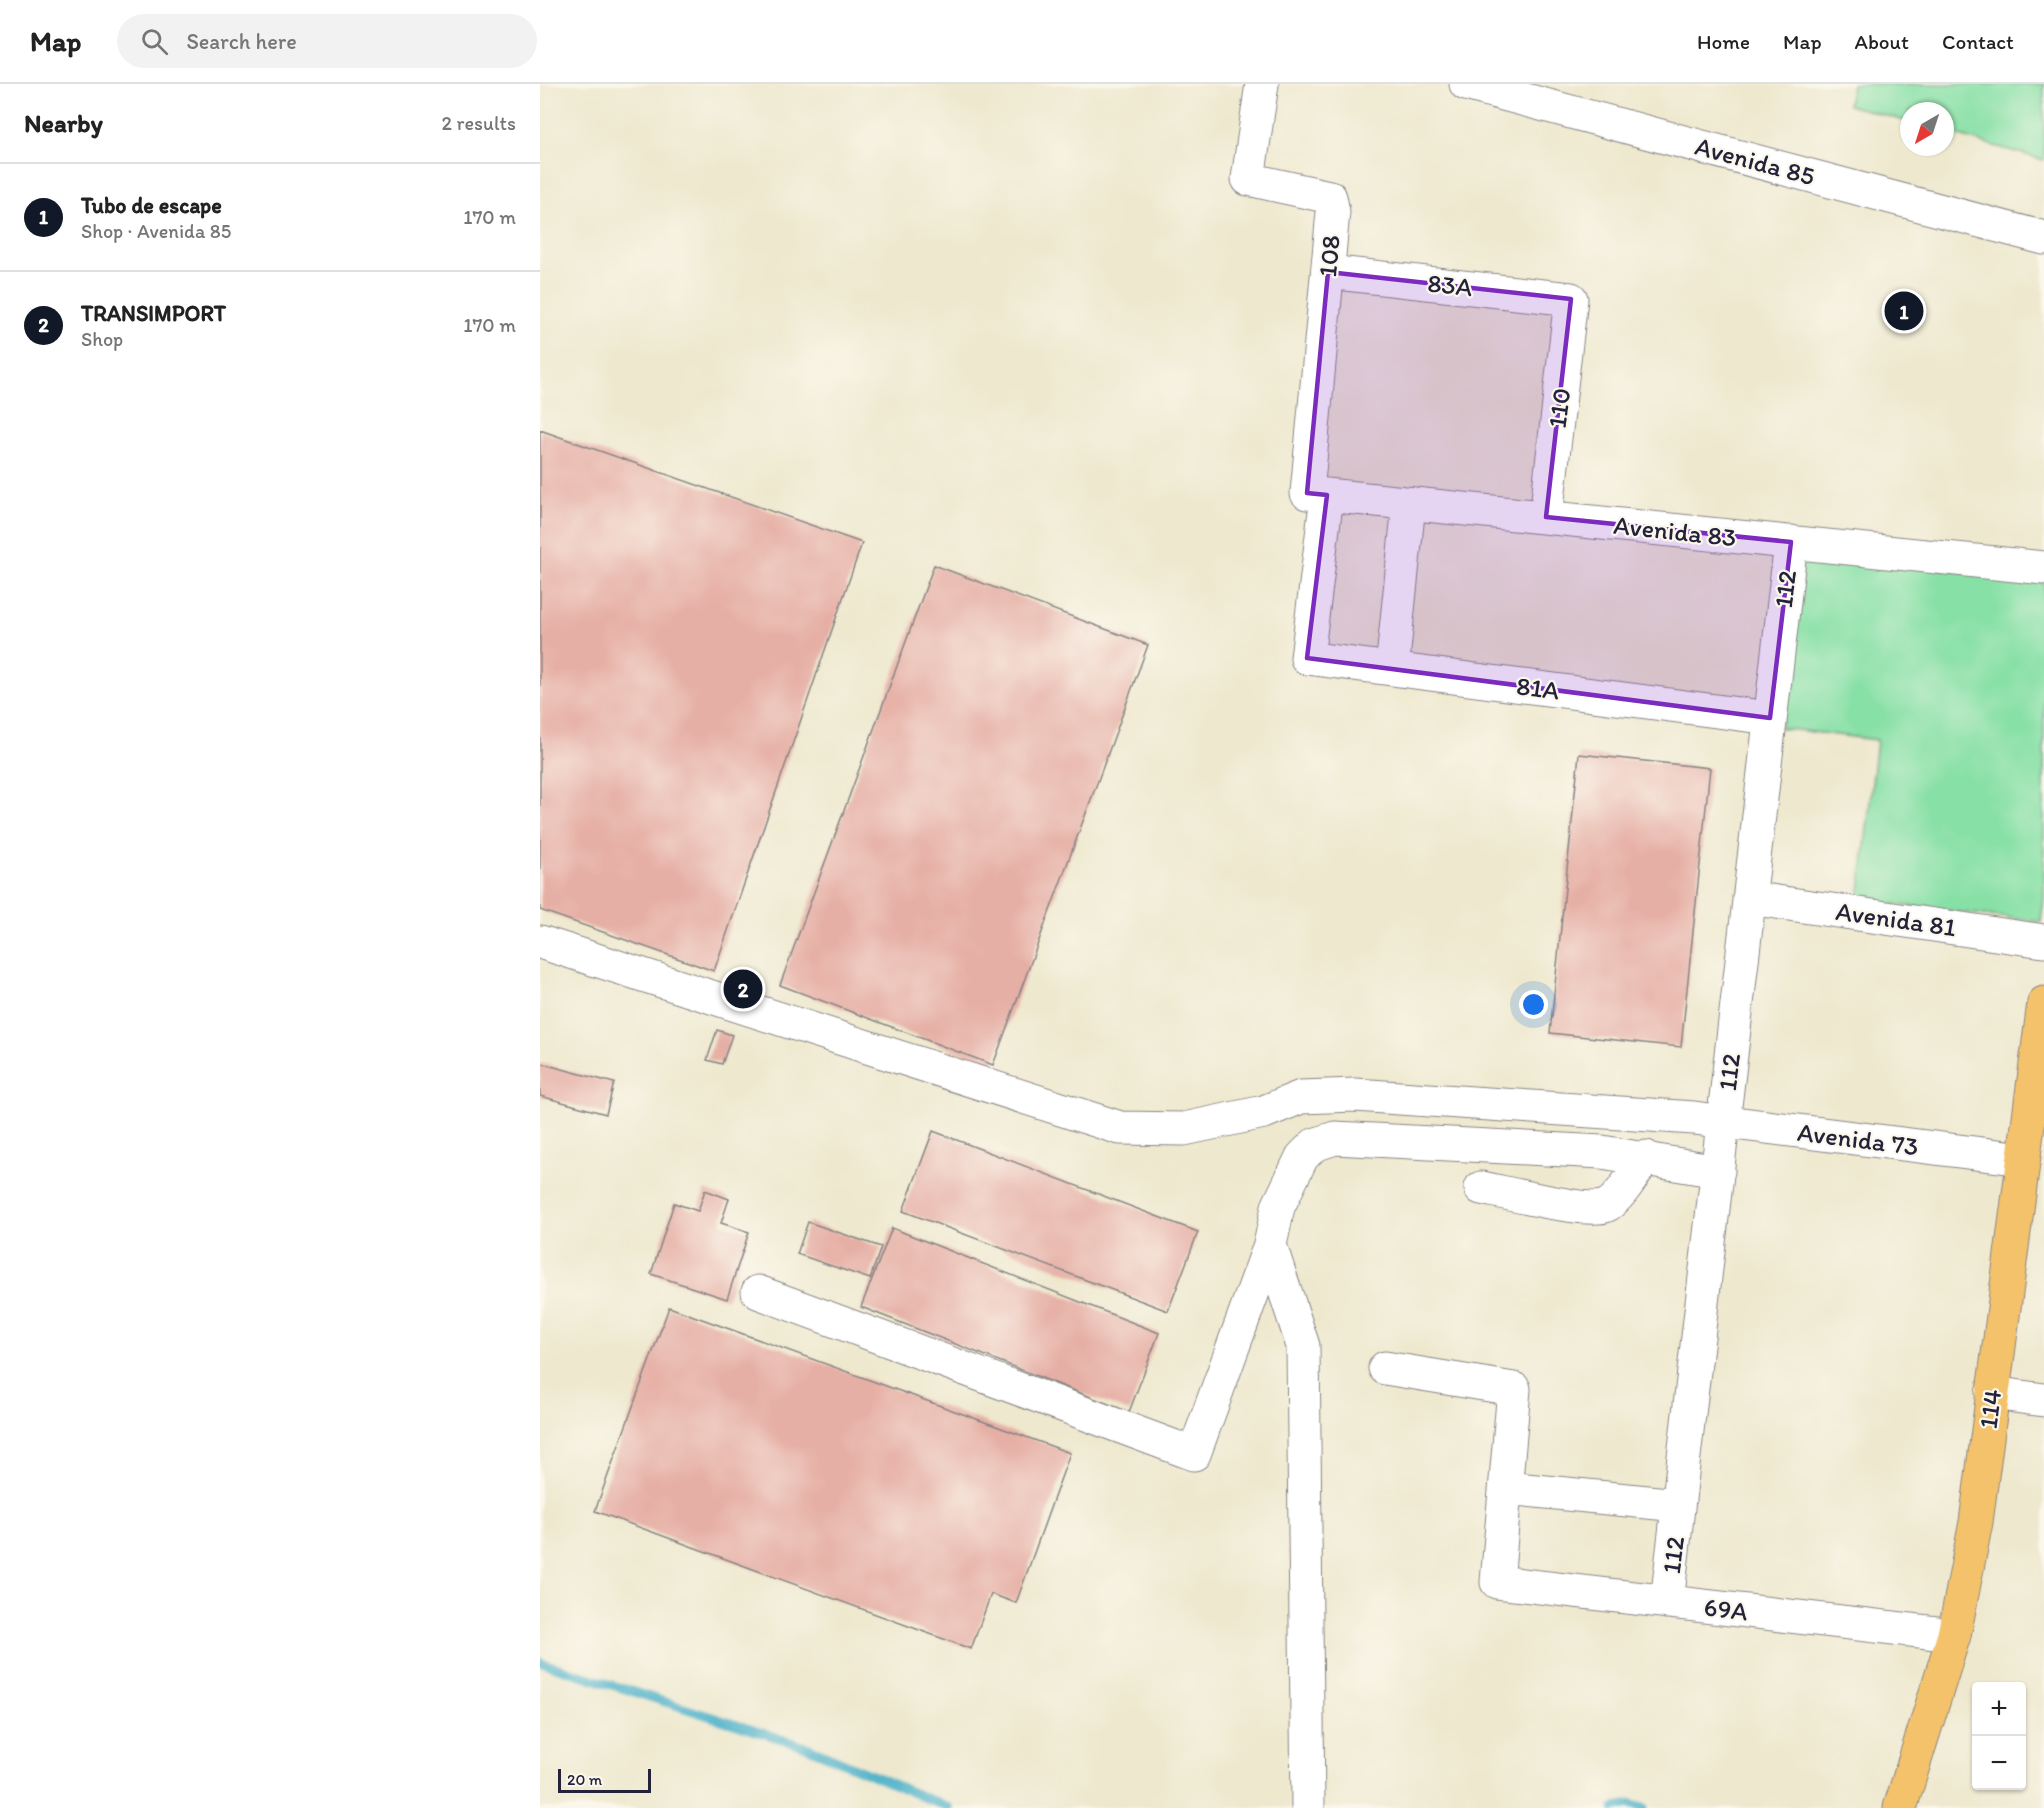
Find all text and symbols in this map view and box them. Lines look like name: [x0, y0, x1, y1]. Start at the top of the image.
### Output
search box: [117, 14, 537, 68]
text: Map: [30, 24, 81, 58]
icon: search: [138, 25, 171, 58]
text: Search here: [186, 28, 297, 55]
text: Home: [1697, 29, 1750, 54]
text: Map: [1783, 29, 1822, 54]
text: About: [1855, 29, 1909, 54]
text: Contact: [1942, 29, 2014, 54]
north arrow: [1900, 102, 1954, 156]
text: Nearby: [24, 107, 103, 139]
text: 2 results: [442, 111, 516, 135]
street label: Avenida 85: [1692, 130, 1818, 192]
text: Tubo de escape: [81, 192, 222, 219]
text: 1: [39, 205, 48, 229]
text: 170 m: [463, 205, 516, 229]
text: Shop · Avenida 85: [81, 219, 231, 243]
street label: 108: [1311, 234, 1347, 278]
street label: 83A: [1426, 267, 1474, 303]
pin: 1: [1884, 288, 1924, 334]
text: TRANSIMPORT: [81, 300, 226, 327]
text: 2: [38, 313, 49, 337]
text: 170 m: [463, 313, 516, 337]
text: Shop: [81, 327, 123, 351]
street label: 110: [1541, 386, 1577, 430]
street label: Avenida 83: [1612, 509, 1738, 553]
street label: 112: [1767, 568, 1803, 610]
street label: 81A: [1515, 670, 1562, 707]
street label: Avenida 81: [1834, 895, 1958, 943]
pin: 2: [724, 966, 762, 1012]
your location: [1519, 990, 1548, 1019]
street label: 112: [1711, 1051, 1747, 1093]
street label: Avenida 73: [1796, 1116, 1920, 1162]
street label: 114: [1972, 1387, 2008, 1431]
street label: 112: [1655, 1534, 1691, 1576]
street label: 69A: [1702, 1590, 1750, 1628]
map controls: [1972, 1682, 2026, 1790]
button: +: [1972, 1682, 2026, 1736]
button: −: [1972, 1736, 2026, 1790]
scale bar: [558, 1766, 651, 1794]
text: 20 m: [567, 1770, 602, 1789]

